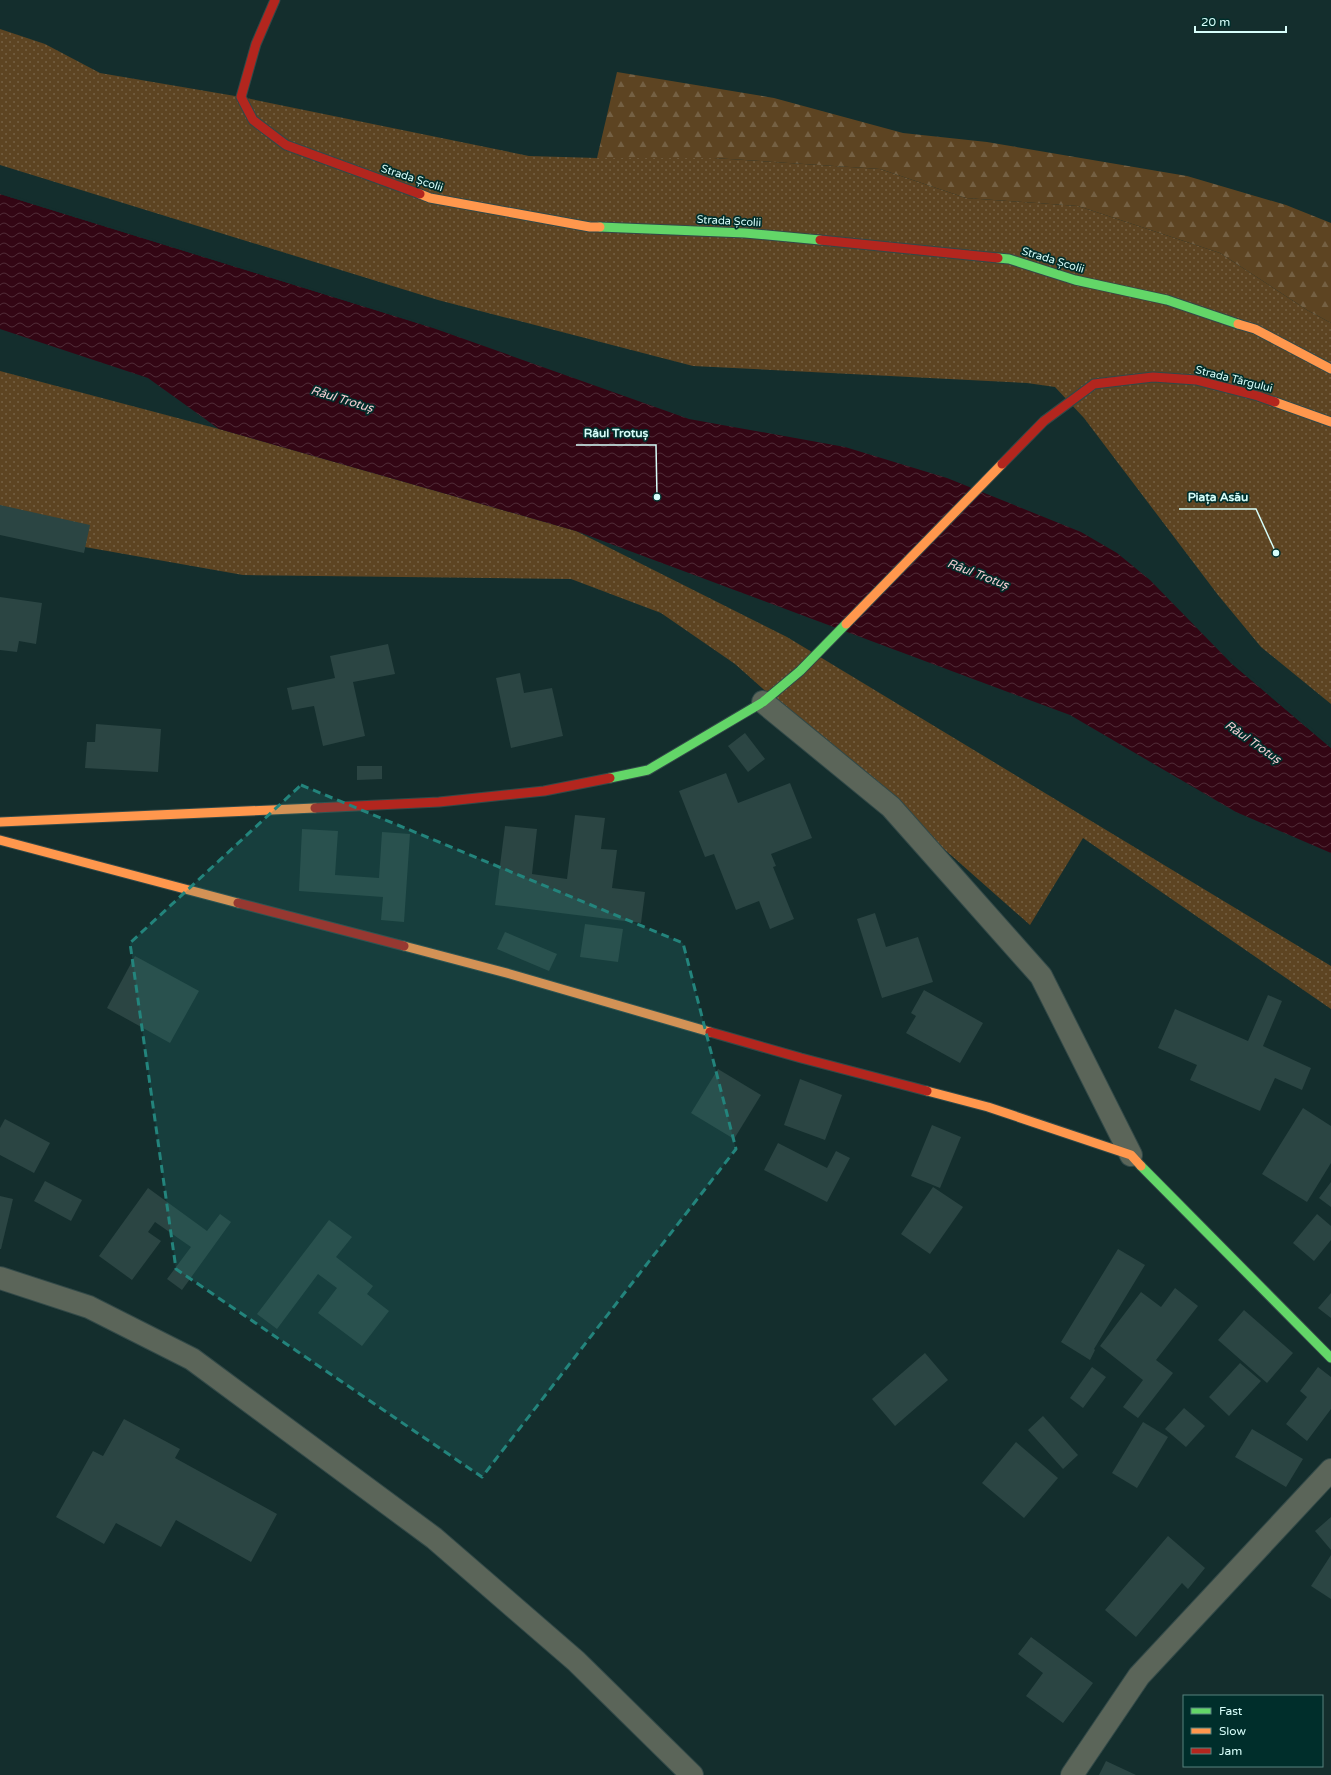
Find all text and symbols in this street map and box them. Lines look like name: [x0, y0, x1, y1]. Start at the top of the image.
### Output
scale bar: [1195, 8, 1286, 34]
text: 20 m: [1201, 15, 1230, 29]
street label: Strada Școlii: [379, 162, 445, 194]
street label: Strada Școlii: [696, 213, 762, 229]
street label: Strada Școlii: [1020, 244, 1086, 276]
street label: Strada Târgului: [1194, 363, 1274, 395]
water label: Râul Trotuș: [309, 383, 376, 416]
callout: Râul Trotuș: [576, 421, 656, 445]
text: Râul Trotuș: [584, 426, 649, 441]
callout: Piața Asău: [1179, 485, 1256, 509]
text: Piața Asău: [1188, 490, 1248, 505]
water label: Râul Trotuș: [945, 556, 1012, 593]
water label: Râul Trotuș: [1222, 718, 1284, 768]
legend: [1183, 1695, 1323, 1767]
text: Fast: [1219, 1704, 1243, 1718]
text: Slow: [1219, 1724, 1246, 1738]
text: Jam: [1219, 1744, 1242, 1758]

